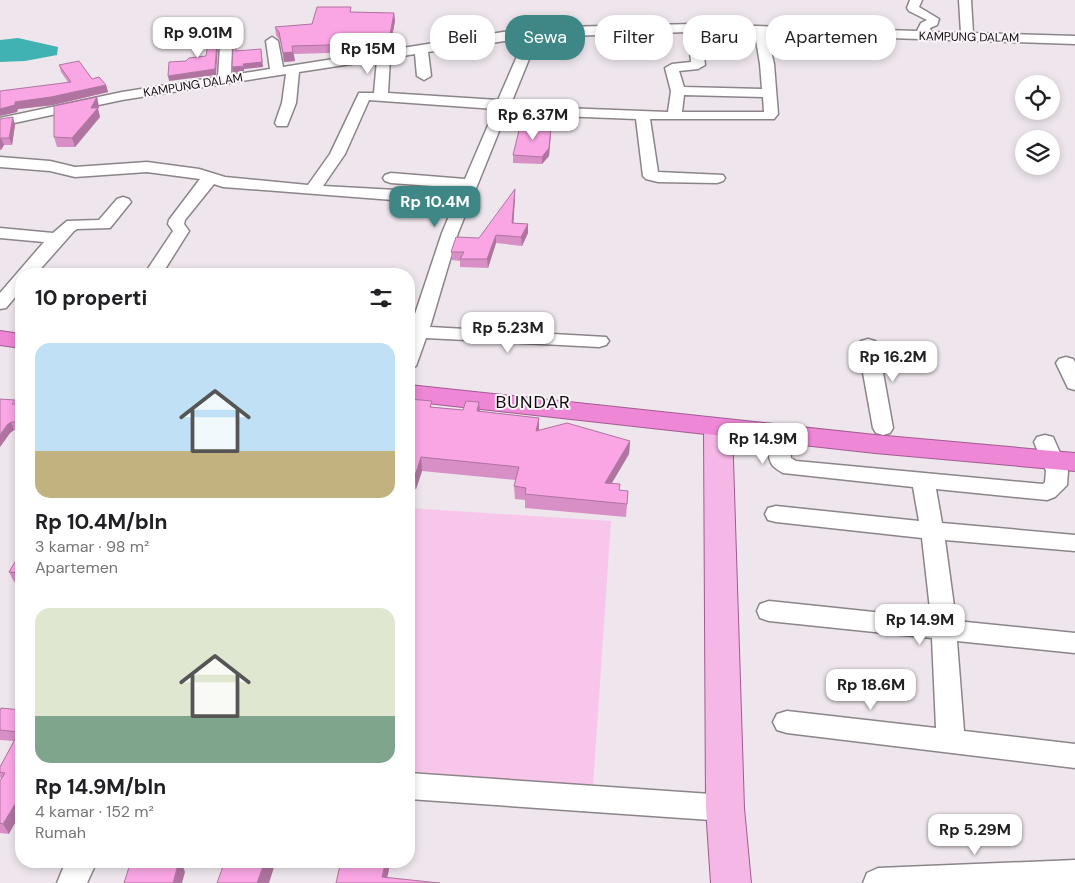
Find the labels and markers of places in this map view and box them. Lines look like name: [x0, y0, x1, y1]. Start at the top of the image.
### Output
pin: Rp 9.01M: [146, 17, 250, 59]
pin: Rp 15M: [327, 32, 409, 75]
pin: Rp 6.37M: [481, 98, 585, 141]
pin: Rp 10.4M: [383, 186, 487, 228]
pin: Rp 5.23M: [456, 312, 560, 354]
pin: Rp 16.2M: [841, 340, 945, 383]
pin: Rp 14.9M: [711, 422, 815, 465]
pin: Rp 14.9M: [868, 604, 972, 646]
pin: Rp 18.6M: [819, 668, 923, 711]
pin: Rp 5.29M: [923, 814, 1027, 856]

